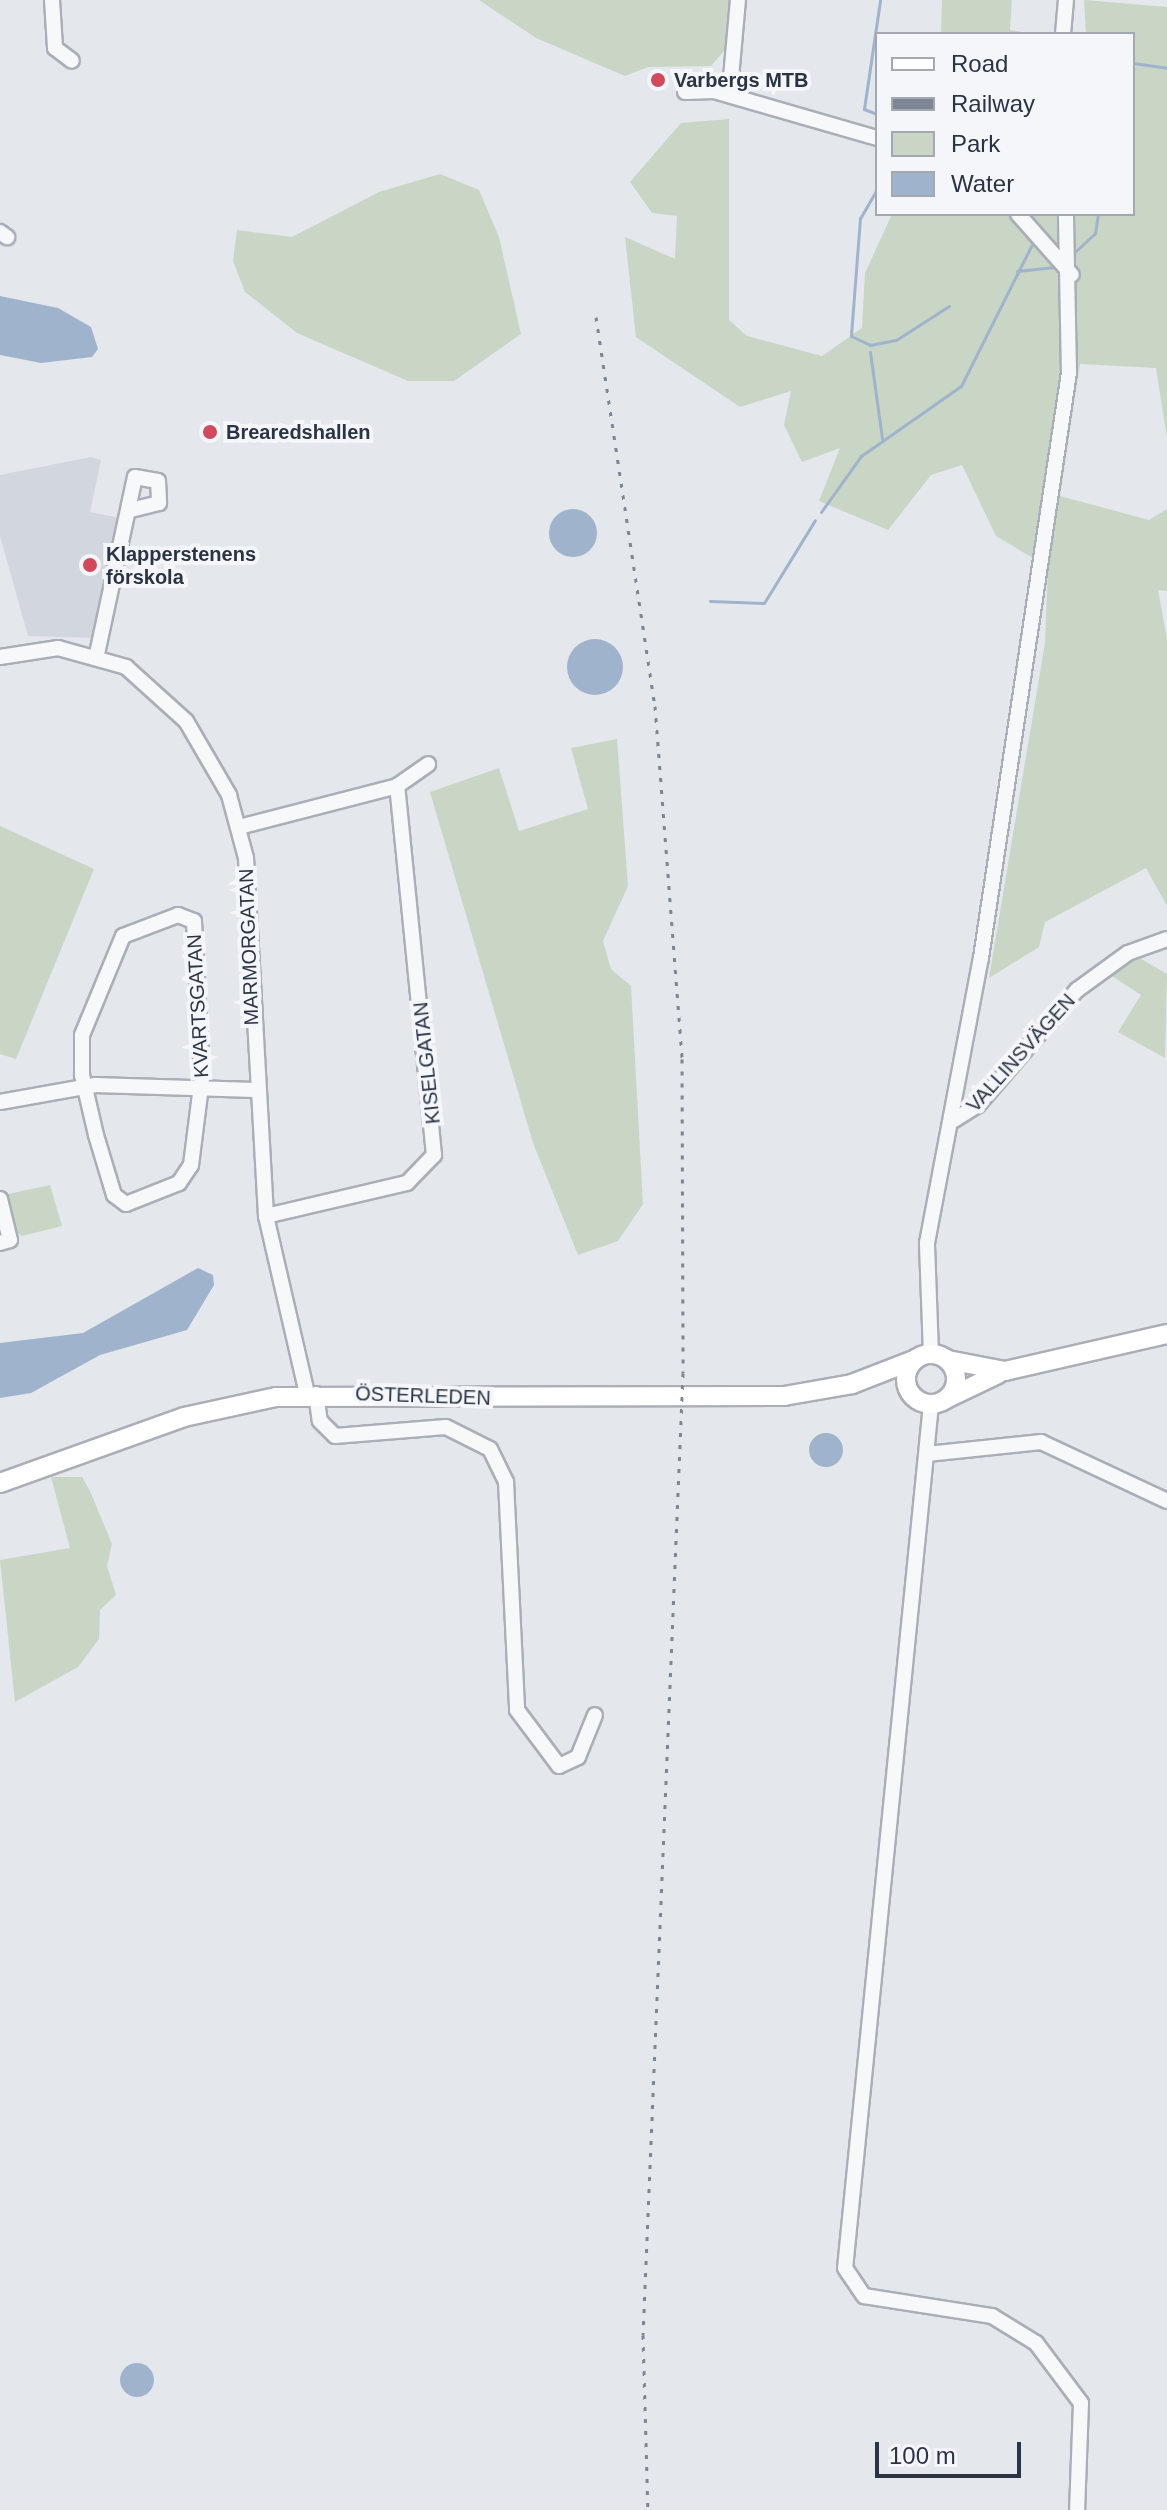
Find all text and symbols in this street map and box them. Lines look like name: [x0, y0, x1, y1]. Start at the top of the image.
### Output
legend: [875, 32, 1135, 216]
text: Road: [951, 50, 1008, 77]
place label: Varbergs MTB: [674, 68, 808, 92]
marker: Varbergs MTB: [649, 71, 667, 89]
text: Railway: [951, 90, 1035, 117]
text: Park: [951, 130, 1000, 157]
text: Water: [951, 170, 1014, 197]
place label: Brearedshallen: [226, 420, 371, 444]
marker: Brearedshallen: [201, 423, 219, 441]
place label: Klapperstenens förskola: [106, 542, 256, 589]
marker: Klapperstenens förskola: [81, 556, 99, 574]
street label: MARMORGATAN: [234, 868, 264, 1026]
street label: KVARTSGATAN: [182, 933, 214, 1079]
street label: VALLINSVÄGEN: [962, 989, 1080, 1117]
street label: KISELGATAN: [409, 1001, 445, 1125]
street label: ÖSTERLEDEN: [355, 1382, 491, 1410]
scale bar: [879, 2426, 1025, 2476]
text: 100 m: [889, 2442, 956, 2469]

